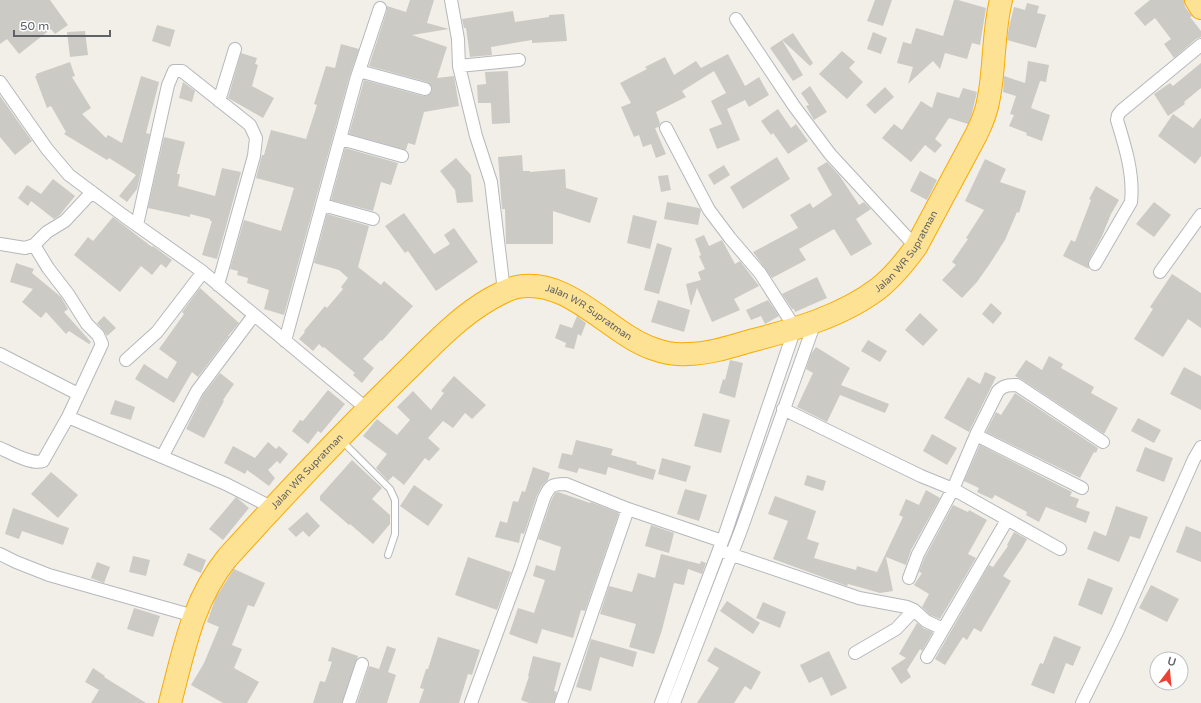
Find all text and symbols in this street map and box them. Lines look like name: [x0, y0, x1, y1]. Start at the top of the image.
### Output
scale bar: [14, 12, 110, 38]
text: 50 m: [20, 19, 49, 33]
street label: Jalan WR Supratman: [872, 209, 940, 295]
street label: Jalan WR Supratman: [544, 282, 634, 343]
street label: Jalan WR Supratman: [269, 431, 346, 512]
north arrow: [1149, 651, 1189, 691]
text: U: [1166, 654, 1177, 669]

